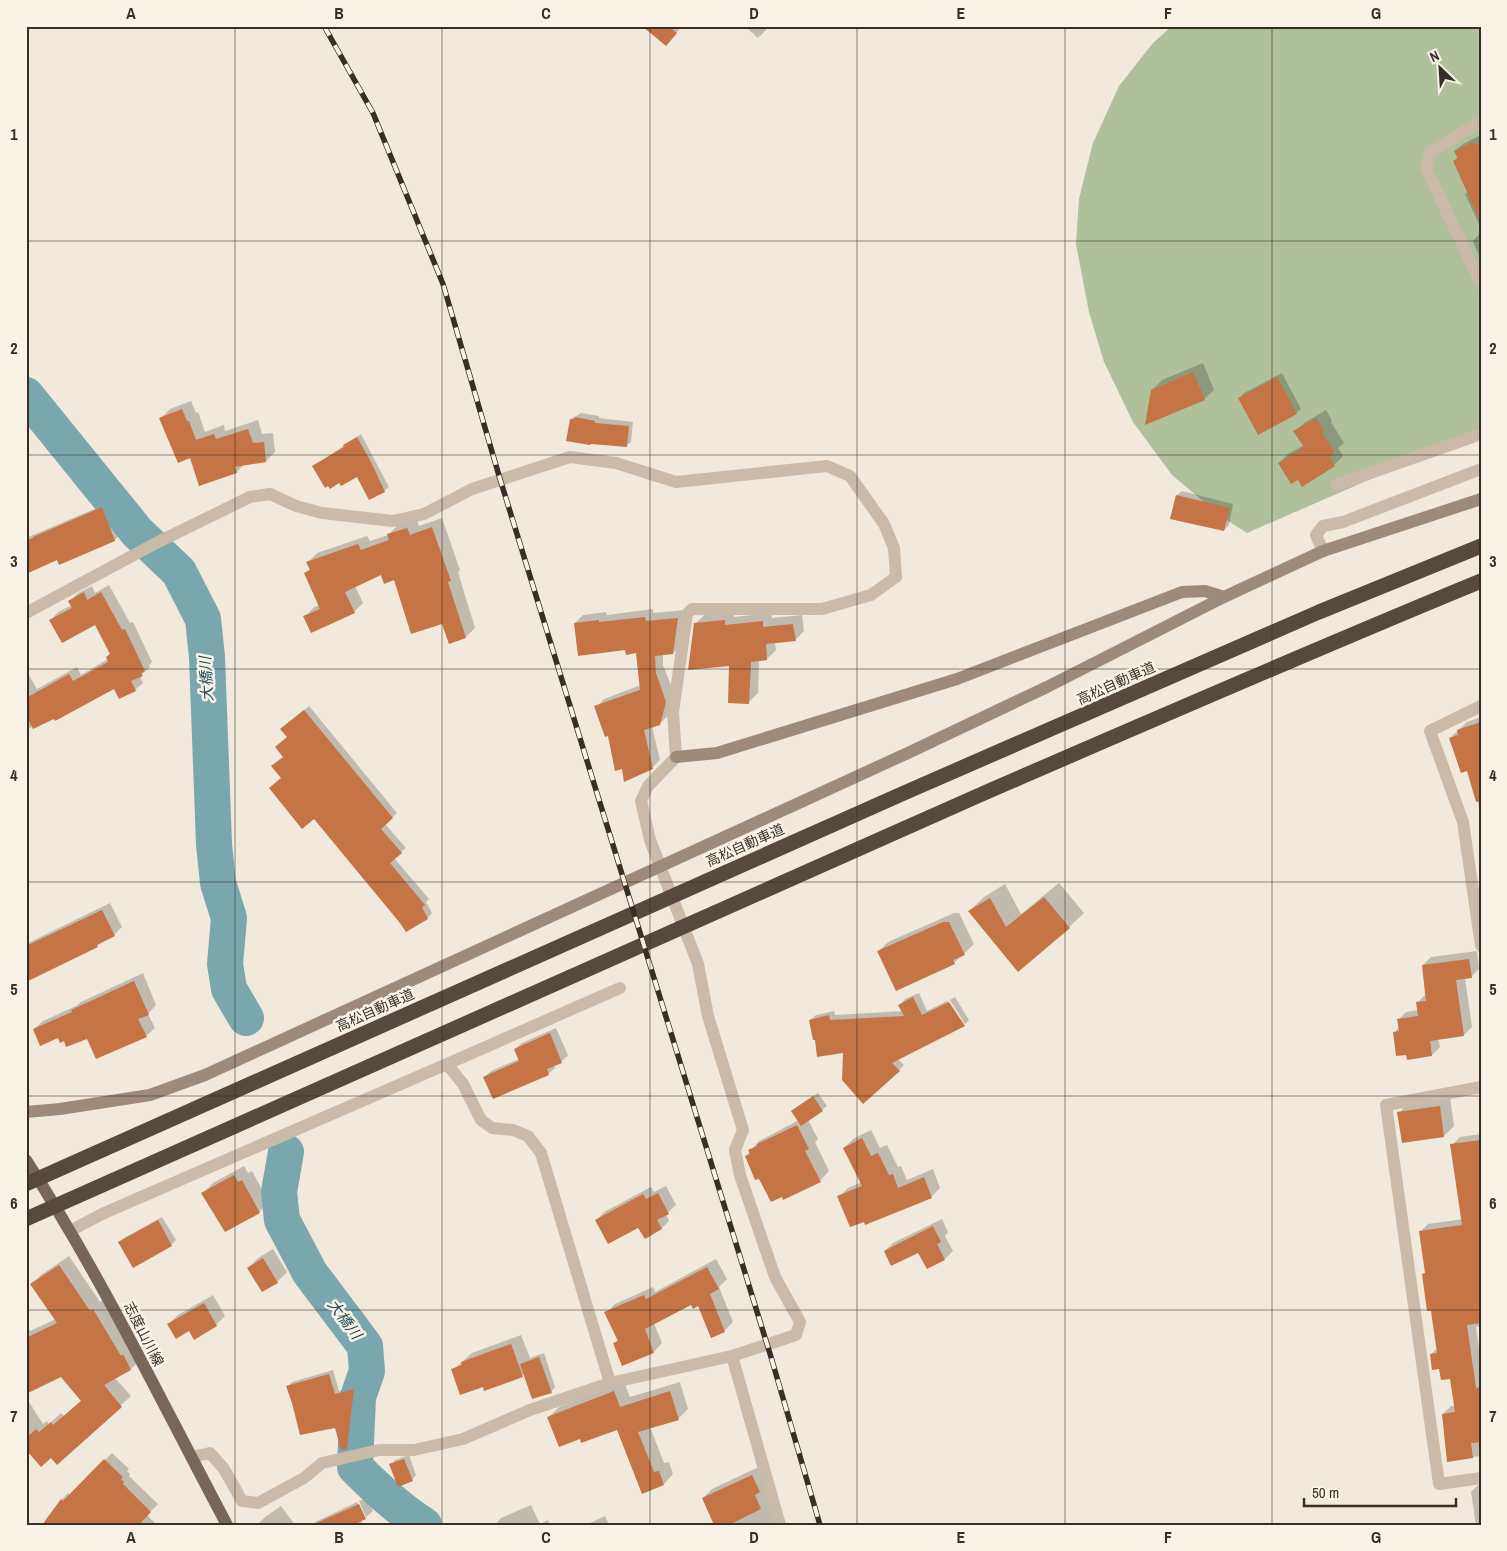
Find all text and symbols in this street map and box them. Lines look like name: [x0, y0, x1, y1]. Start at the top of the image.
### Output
text: A: [126, 2, 136, 24]
text: B: [334, 2, 344, 24]
text: C: [541, 2, 551, 24]
text: D: [749, 2, 759, 24]
text: E: [957, 2, 966, 24]
text: F: [1164, 2, 1172, 24]
text: G: [1371, 2, 1381, 24]
north arrow: [1414, 42, 1464, 92]
text: N: [1427, 46, 1442, 66]
text: 1: [10, 123, 18, 145]
text: 1: [1489, 123, 1497, 145]
text: 2: [10, 337, 18, 359]
text: 2: [1489, 337, 1497, 359]
text: 3: [10, 550, 18, 572]
text: 3: [1489, 550, 1497, 572]
water label: 大橋川: [194, 654, 218, 702]
street label: 高松自動車道: [1074, 658, 1158, 708]
text: 4: [10, 764, 18, 786]
text: 4: [1489, 764, 1497, 786]
street label: 高松自動車道: [703, 820, 787, 870]
text: 5: [10, 978, 18, 1000]
text: 5: [1489, 978, 1497, 1000]
street label: 高松自動車道: [333, 985, 417, 1035]
text: 6: [10, 1192, 18, 1214]
text: 6: [1489, 1192, 1497, 1214]
water label: 大橋川: [323, 1295, 368, 1345]
street label: 志度山川線: [120, 1299, 168, 1369]
text: 7: [10, 1405, 18, 1427]
text: 7: [1489, 1405, 1497, 1427]
scale bar: [1304, 1476, 1457, 1508]
text: 50 m: [1312, 1482, 1339, 1503]
text: A: [126, 1526, 136, 1548]
text: B: [334, 1526, 344, 1548]
text: C: [541, 1526, 551, 1548]
text: D: [749, 1526, 759, 1548]
text: E: [957, 1526, 966, 1548]
text: F: [1164, 1526, 1172, 1548]
text: G: [1371, 1526, 1381, 1548]

